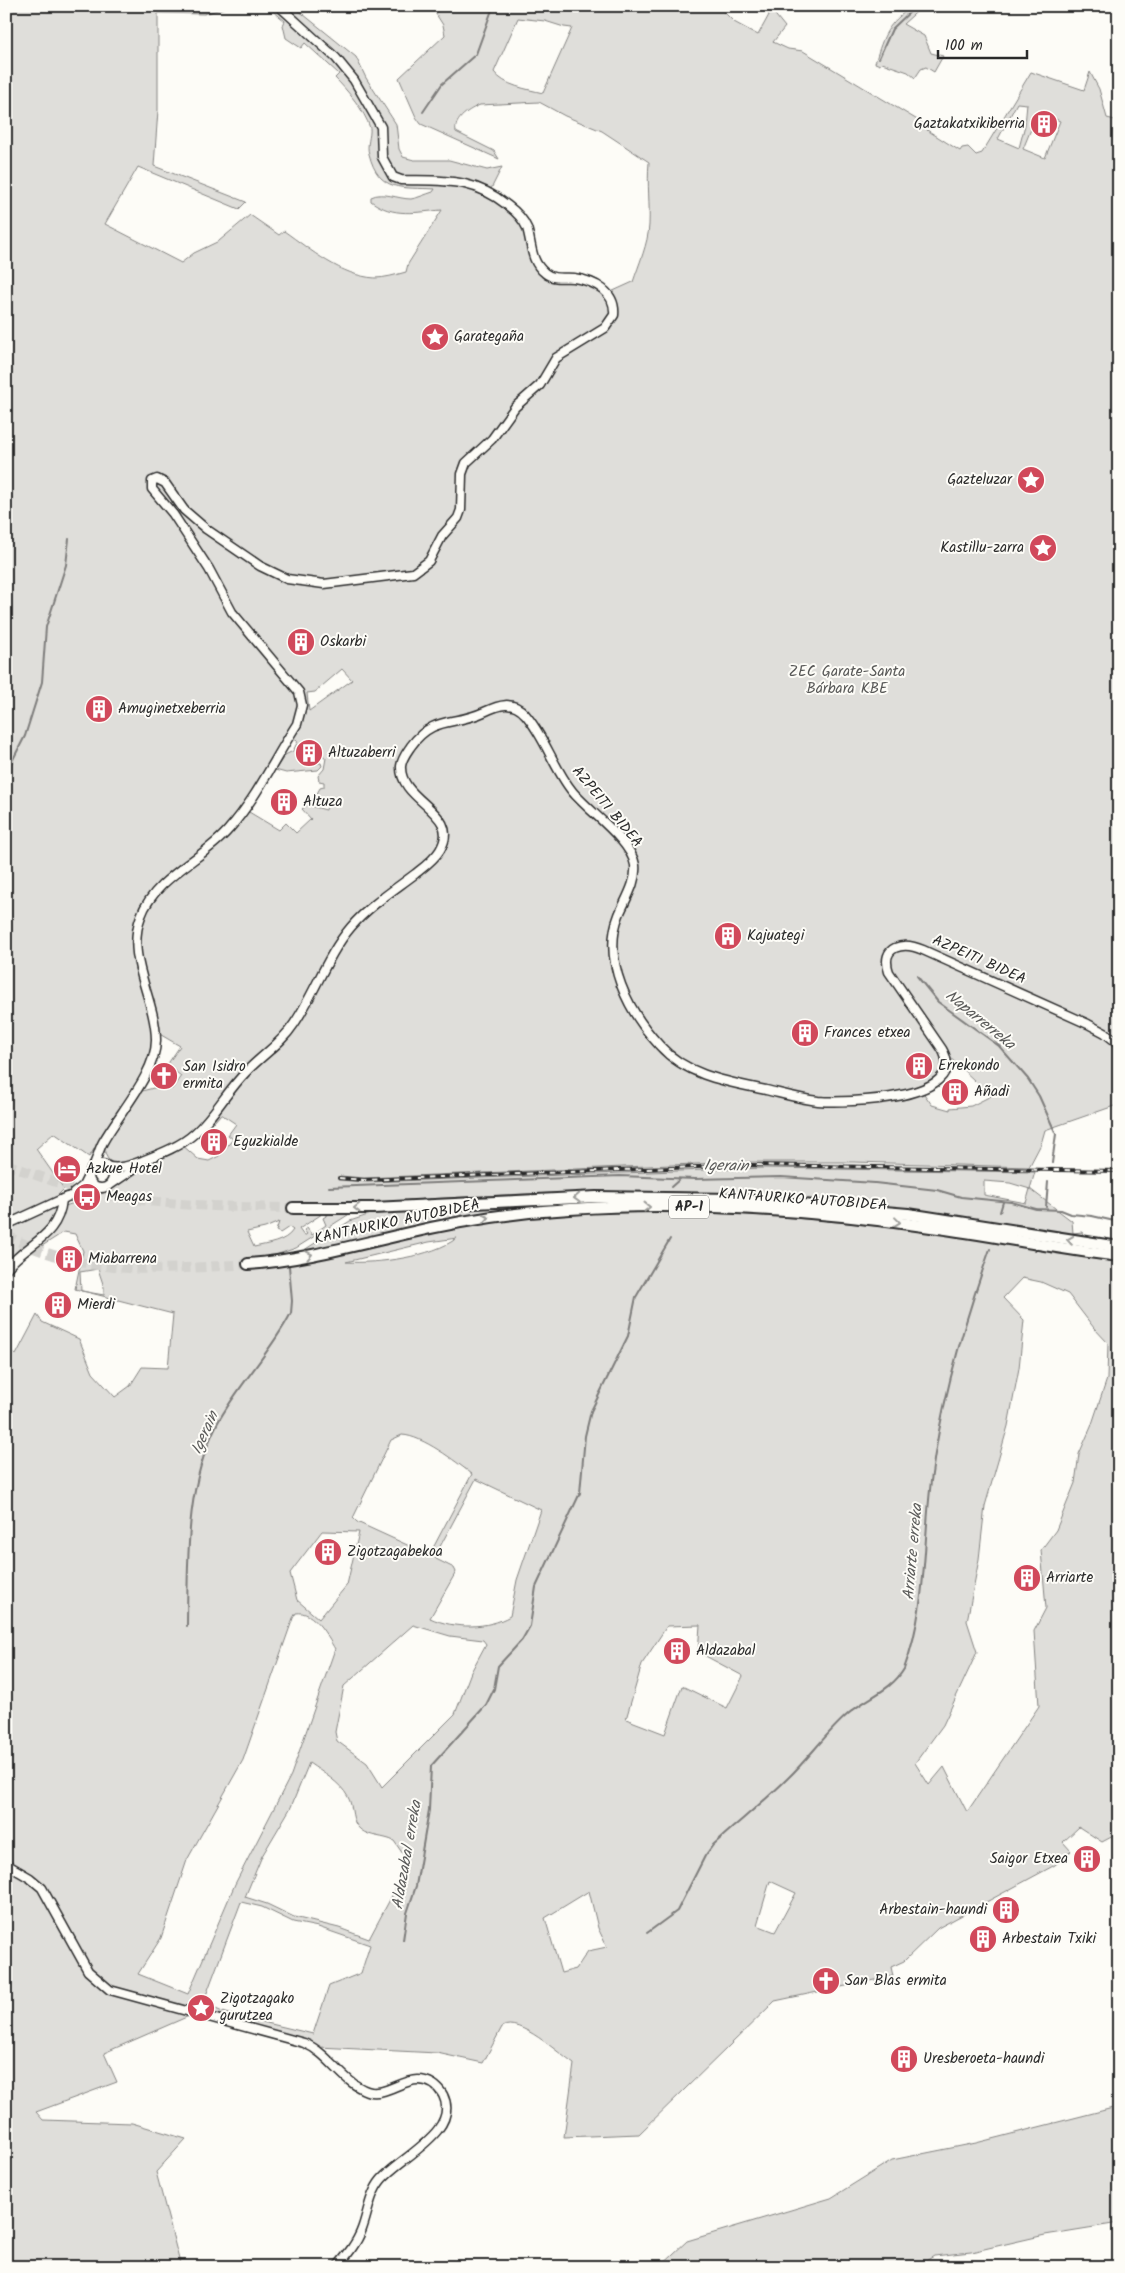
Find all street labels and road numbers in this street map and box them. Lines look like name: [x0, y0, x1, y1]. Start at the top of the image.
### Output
street label: AZPEITI BIDEA: [566, 761, 648, 853]
street label: AZPEITI BIDEA: [928, 929, 1030, 991]
street label: KANTAURIKO AUTOBIDEA: [718, 1182, 888, 1218]
street label: KANTAURIKO AUTOBIDEA: [312, 1193, 482, 1251]
road number: AP-1: [669, 1196, 709, 1218]

